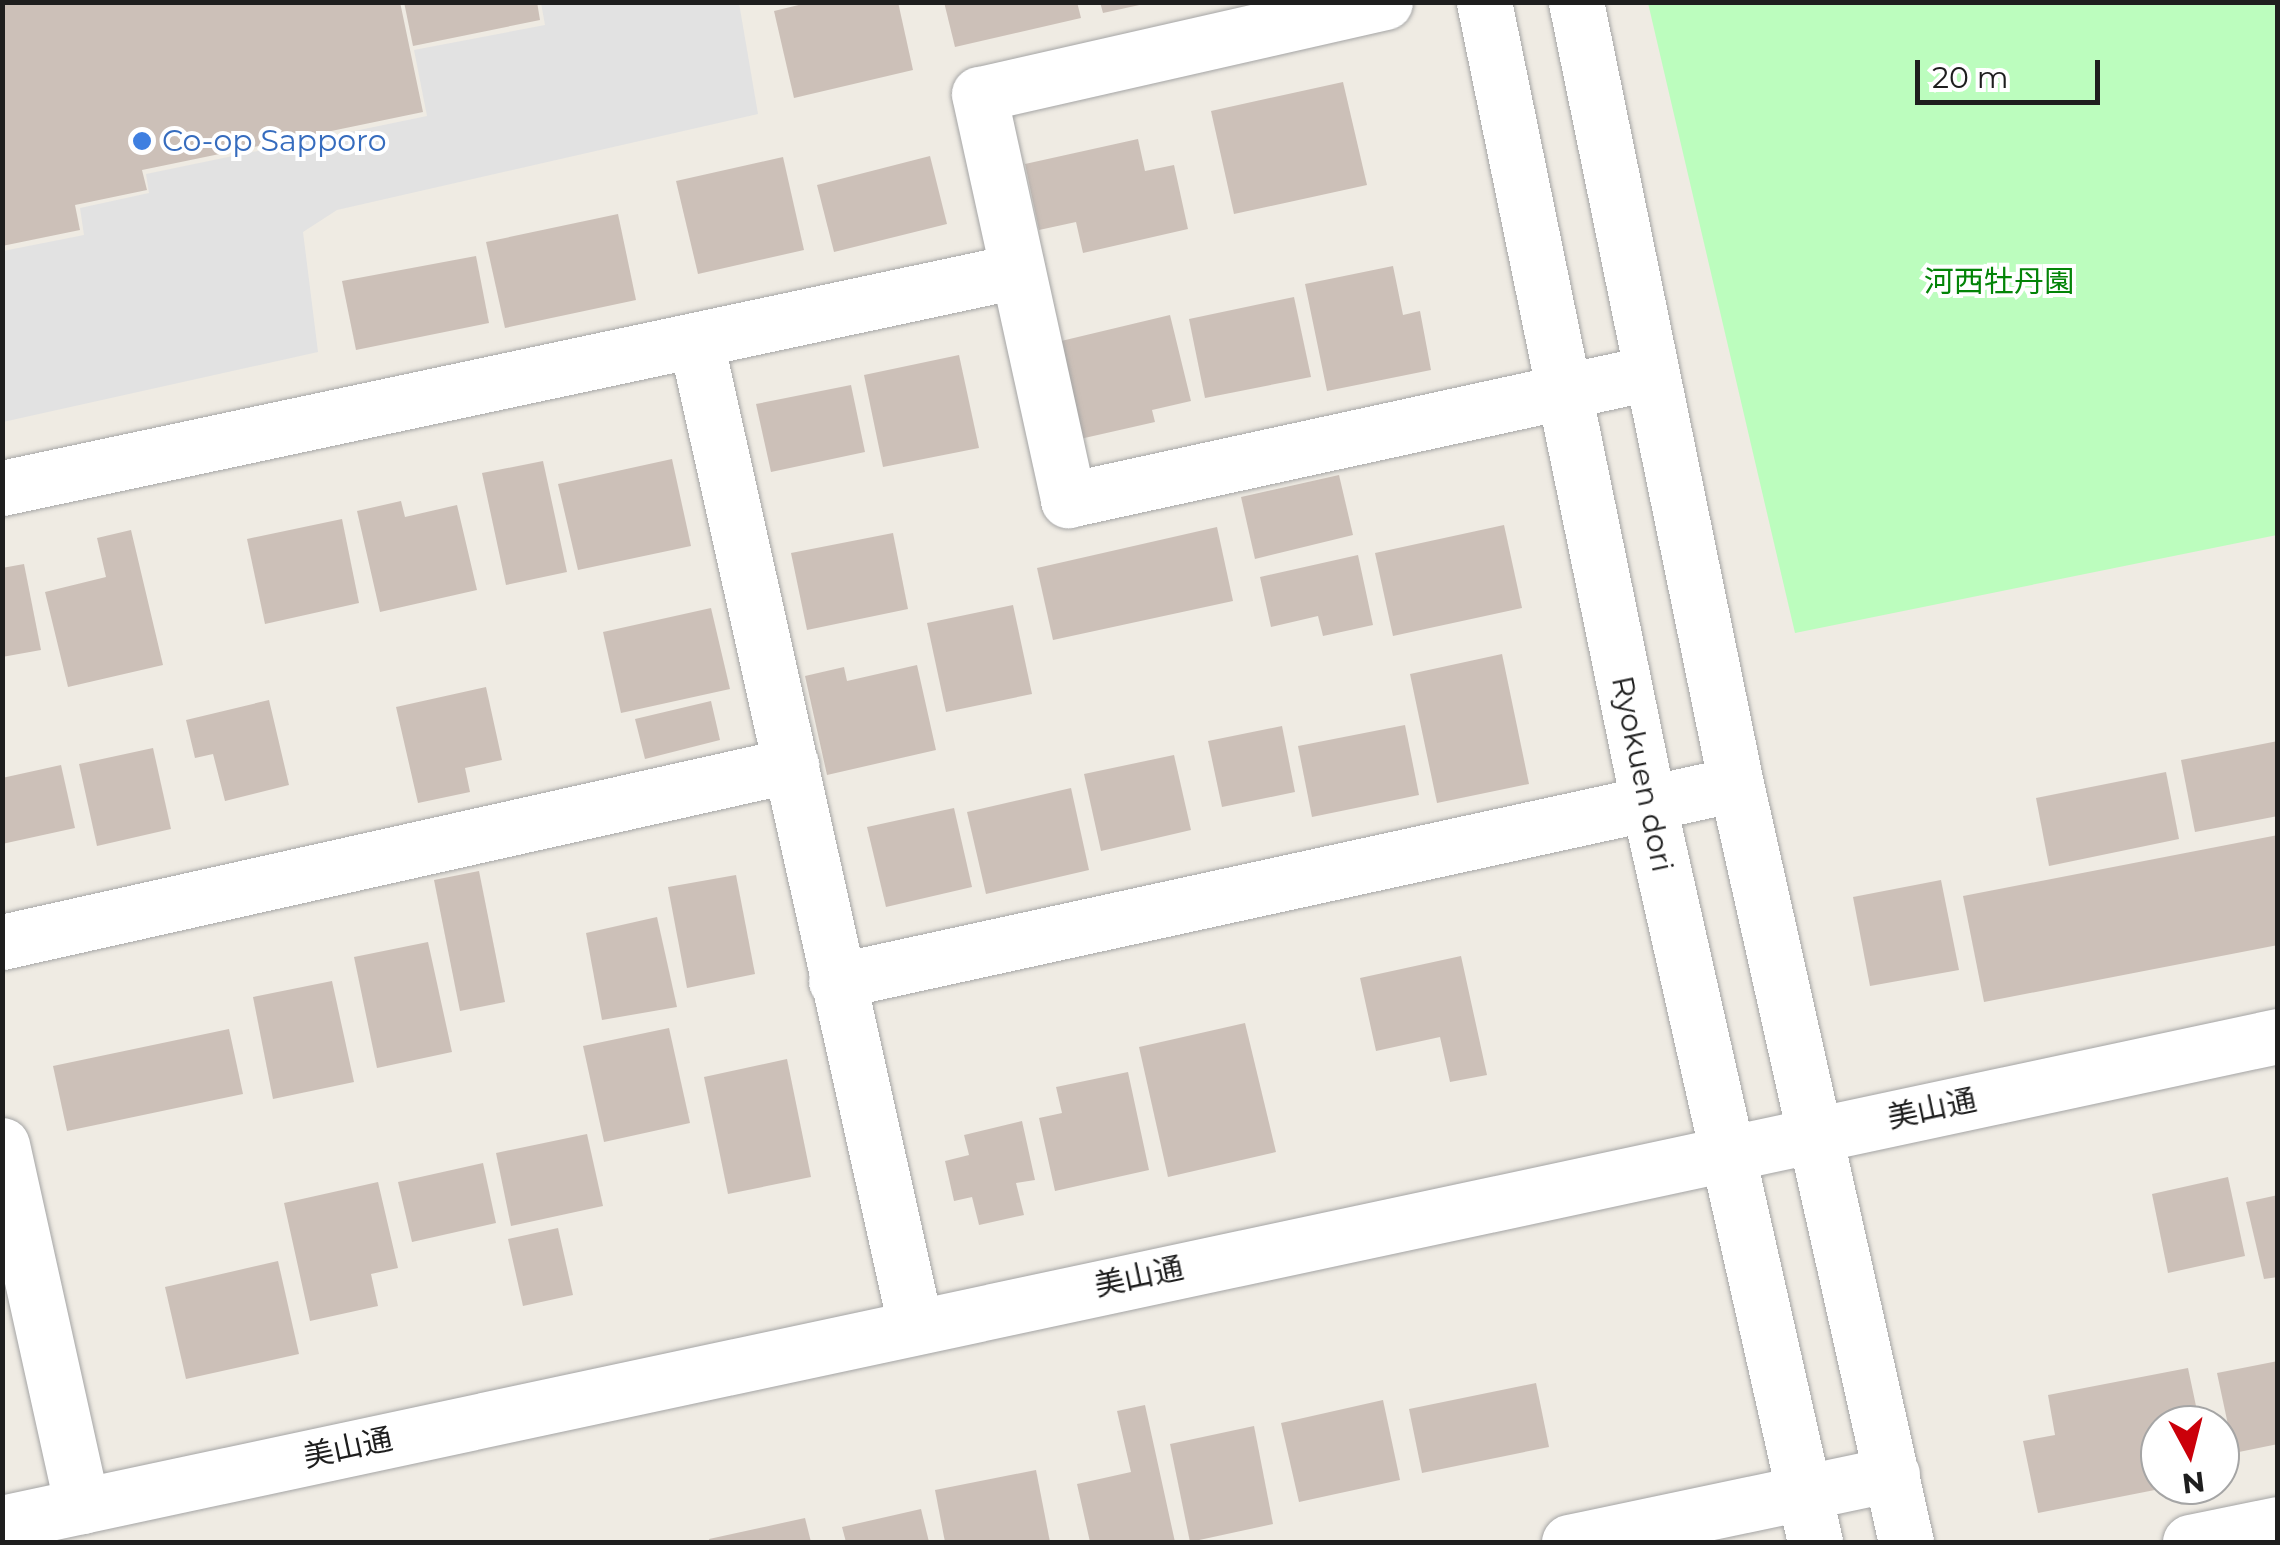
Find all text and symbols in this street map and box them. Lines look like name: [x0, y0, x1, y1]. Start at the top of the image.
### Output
scale bar: [1920, 40, 2105, 102]
text: 20 m: [1932, 59, 2009, 96]
place label: Co-op Sapporo: [162, 123, 387, 159]
marker: Co-op Sapporo: [131, 130, 153, 152]
park label: 河西牡丹園: [1924, 264, 2074, 300]
street label: Ryokuen dori: [1604, 673, 1680, 875]
street label: 美山通: [1884, 1082, 1980, 1136]
street label: 美山通: [1091, 1250, 1187, 1304]
north arrow: [2140, 1405, 2240, 1505]
street label: 美山通: [300, 1421, 396, 1475]
text: N: [2180, 1465, 2207, 1501]

